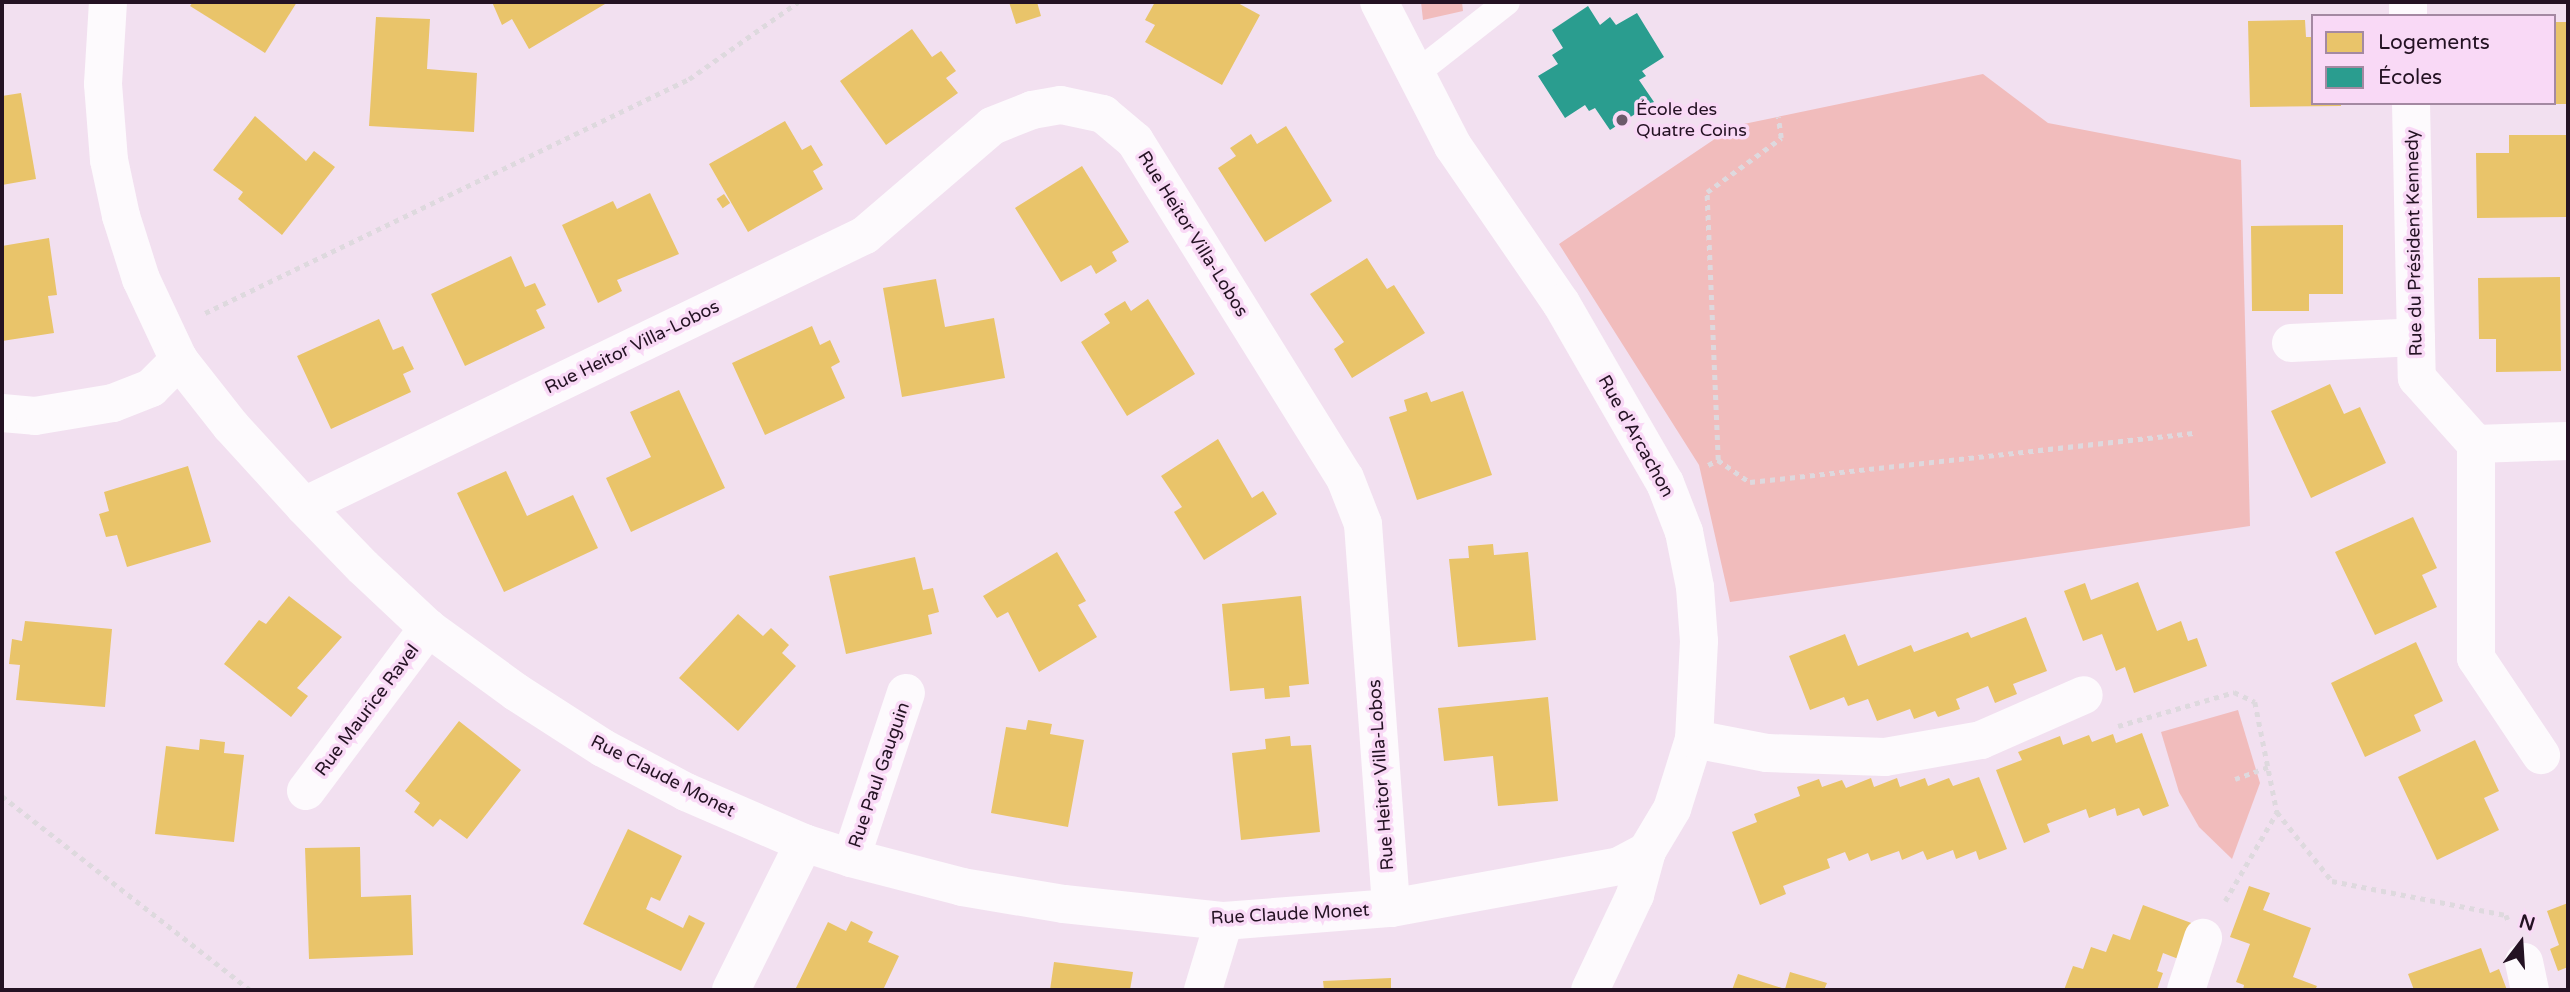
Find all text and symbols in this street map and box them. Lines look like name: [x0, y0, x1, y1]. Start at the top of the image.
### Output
legend: [2311, 14, 2556, 105]
text: Logements: [2378, 30, 2490, 55]
text: Écoles: [2378, 65, 2442, 90]
place label: École des Quatre Coins: [1636, 99, 1747, 142]
marker: École des Quatre Coins: [1614, 112, 1630, 128]
street label: Rue du Président Kennedy: [2401, 129, 2427, 357]
street label: Rue Heitor Villa-Lobos: [1133, 147, 1253, 321]
street label: Rue Heitor Villa-Lobos: [541, 295, 723, 399]
street label: Rue d'Arcachon: [1594, 371, 1678, 501]
street label: Rue Maurice Ravel: [310, 640, 424, 780]
street label: Rue Heitor Villa-Lobos: [1364, 679, 1398, 871]
street label: Rue Paul Gauguin: [844, 699, 914, 851]
street label: Rue Claude Monet: [587, 730, 739, 822]
street label: Rue Claude Monet: [1210, 899, 1370, 929]
north arrow: [2486, 908, 2556, 978]
text: N: [2517, 910, 2538, 936]

